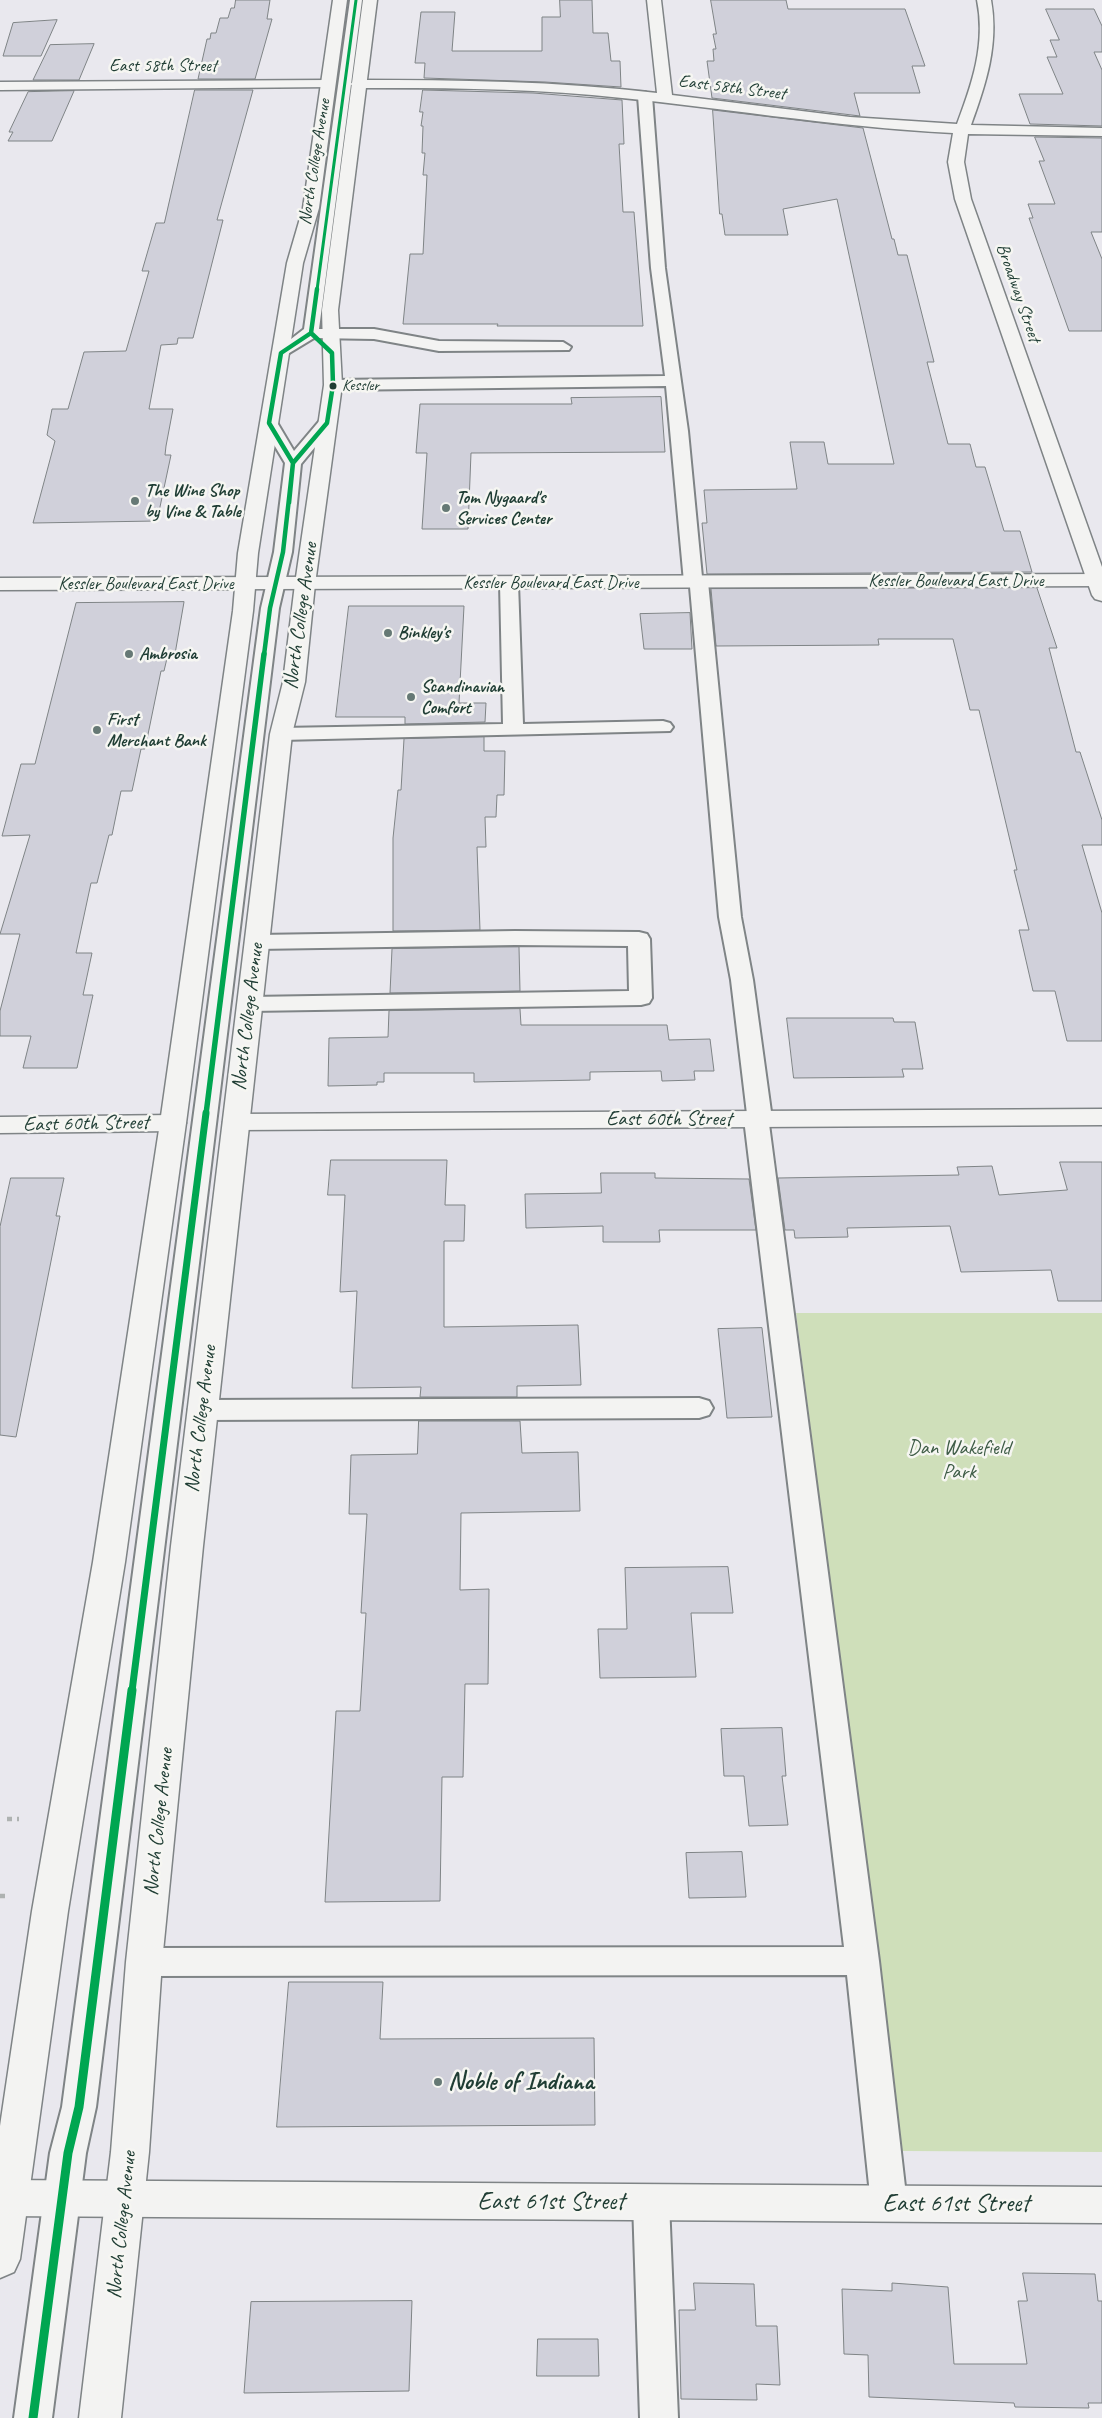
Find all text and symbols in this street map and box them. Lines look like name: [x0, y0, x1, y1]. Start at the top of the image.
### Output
street label: East 58th Street: [109, 55, 217, 77]
street label: East 58th Street: [677, 71, 787, 105]
street label: North College Avenue: [294, 98, 336, 226]
street label: Broadway Street: [991, 241, 1045, 345]
place label: Kessler: [342, 376, 379, 396]
marker: Kessler: [328, 381, 338, 391]
place label: The Wine Shop by Vine & Table: [145, 480, 241, 522]
place label: Tom Nygaard's Services Center: [456, 487, 551, 530]
marker: The Wine Shop by Vine & Table: [129, 495, 141, 507]
marker: Tom Nygaard's Services Center: [440, 502, 452, 514]
street label: North College Avenue: [278, 541, 324, 691]
street label: Kessler Boulevard East Drive: [868, 570, 1044, 592]
street label: Kessler Boulevard East Drive: [463, 572, 639, 594]
street label: Kessler Boulevard East Drive: [58, 573, 234, 595]
place label: Binkley's: [398, 622, 450, 644]
marker: Binkley's: [382, 627, 394, 639]
place label: Ambrosia: [139, 643, 197, 665]
marker: Ambrosia: [123, 648, 135, 660]
place label: Scandinavian Comfort: [421, 676, 504, 719]
marker: Scandinavian Comfort: [405, 691, 417, 703]
place label: First Merchant Bank: [107, 709, 206, 752]
marker: First Merchant Bank: [91, 724, 103, 736]
street label: North College Avenue: [226, 942, 270, 1092]
street label: East 60th Street: [606, 1106, 732, 1132]
street label: East 60th Street: [23, 1110, 149, 1138]
street label: North College Avenue: [179, 1344, 223, 1494]
park label: Dan Wakefield Park: [908, 1435, 1010, 1485]
street label: North College Avenue: [139, 1747, 179, 1897]
place label: Noble of Indiana: [448, 2067, 594, 2097]
marker: Noble of Indiana: [432, 2076, 444, 2088]
street label: North College Avenue: [102, 2150, 142, 2300]
street label: East 61st Street: [478, 2187, 624, 2217]
street label: East 61st Street: [883, 2189, 1029, 2219]

